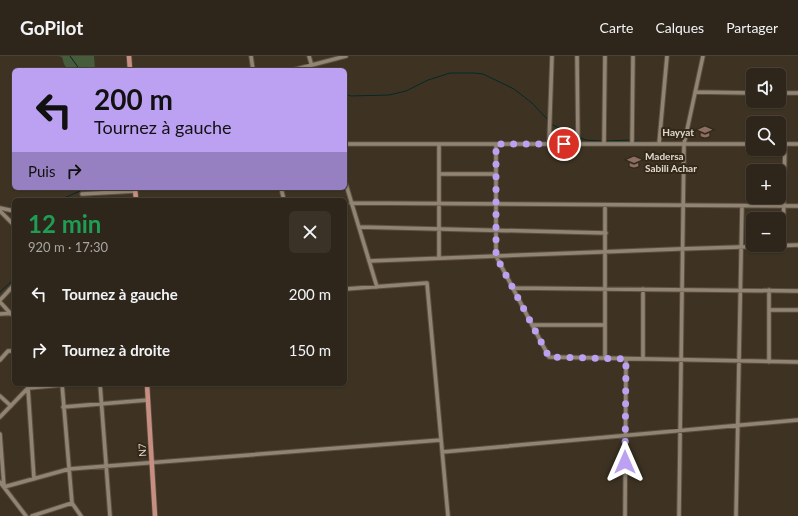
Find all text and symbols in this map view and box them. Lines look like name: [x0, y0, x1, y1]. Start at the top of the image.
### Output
text: GoPilot: [20, 16, 83, 39]
text: Carte: [600, 19, 633, 36]
text: Calques: [655, 19, 704, 36]
text: Partager: [726, 19, 778, 36]
map controls: [746, 68, 786, 252]
button: sound: [746, 68, 786, 108]
text: 200 m: [94, 82, 173, 116]
icon: left: [28, 84, 80, 136]
text: Tournez à gauche: [94, 116, 232, 138]
button: search: [746, 116, 786, 156]
school or university icon: Hayyat: [697, 124, 713, 140]
place label: Hayyat: [662, 126, 694, 138]
pin: [547, 127, 581, 161]
icon: arrive: [553, 133, 575, 155]
place label: Madersa Sabili Achar: [645, 150, 697, 174]
school or university icon: Madersa Sabili Achar: [626, 154, 642, 170]
icon: right: [63, 160, 85, 182]
text: Puis: [28, 162, 55, 180]
button: +: [746, 164, 786, 204]
text: 12 min: [28, 209, 101, 238]
button: close: [289, 211, 331, 253]
button: −: [746, 212, 786, 252]
text: 920 m · 17:30: [28, 239, 108, 255]
icon: left: [28, 283, 50, 305]
text: Tournez à gauche: [62, 285, 178, 303]
text: 200 m: [289, 285, 331, 303]
icon: right: [28, 339, 50, 361]
text: Tournez à droite: [62, 341, 170, 359]
text: 150 m: [289, 341, 331, 359]
position arrow: [604, 441, 646, 483]
street label: N7: [136, 443, 148, 457]

